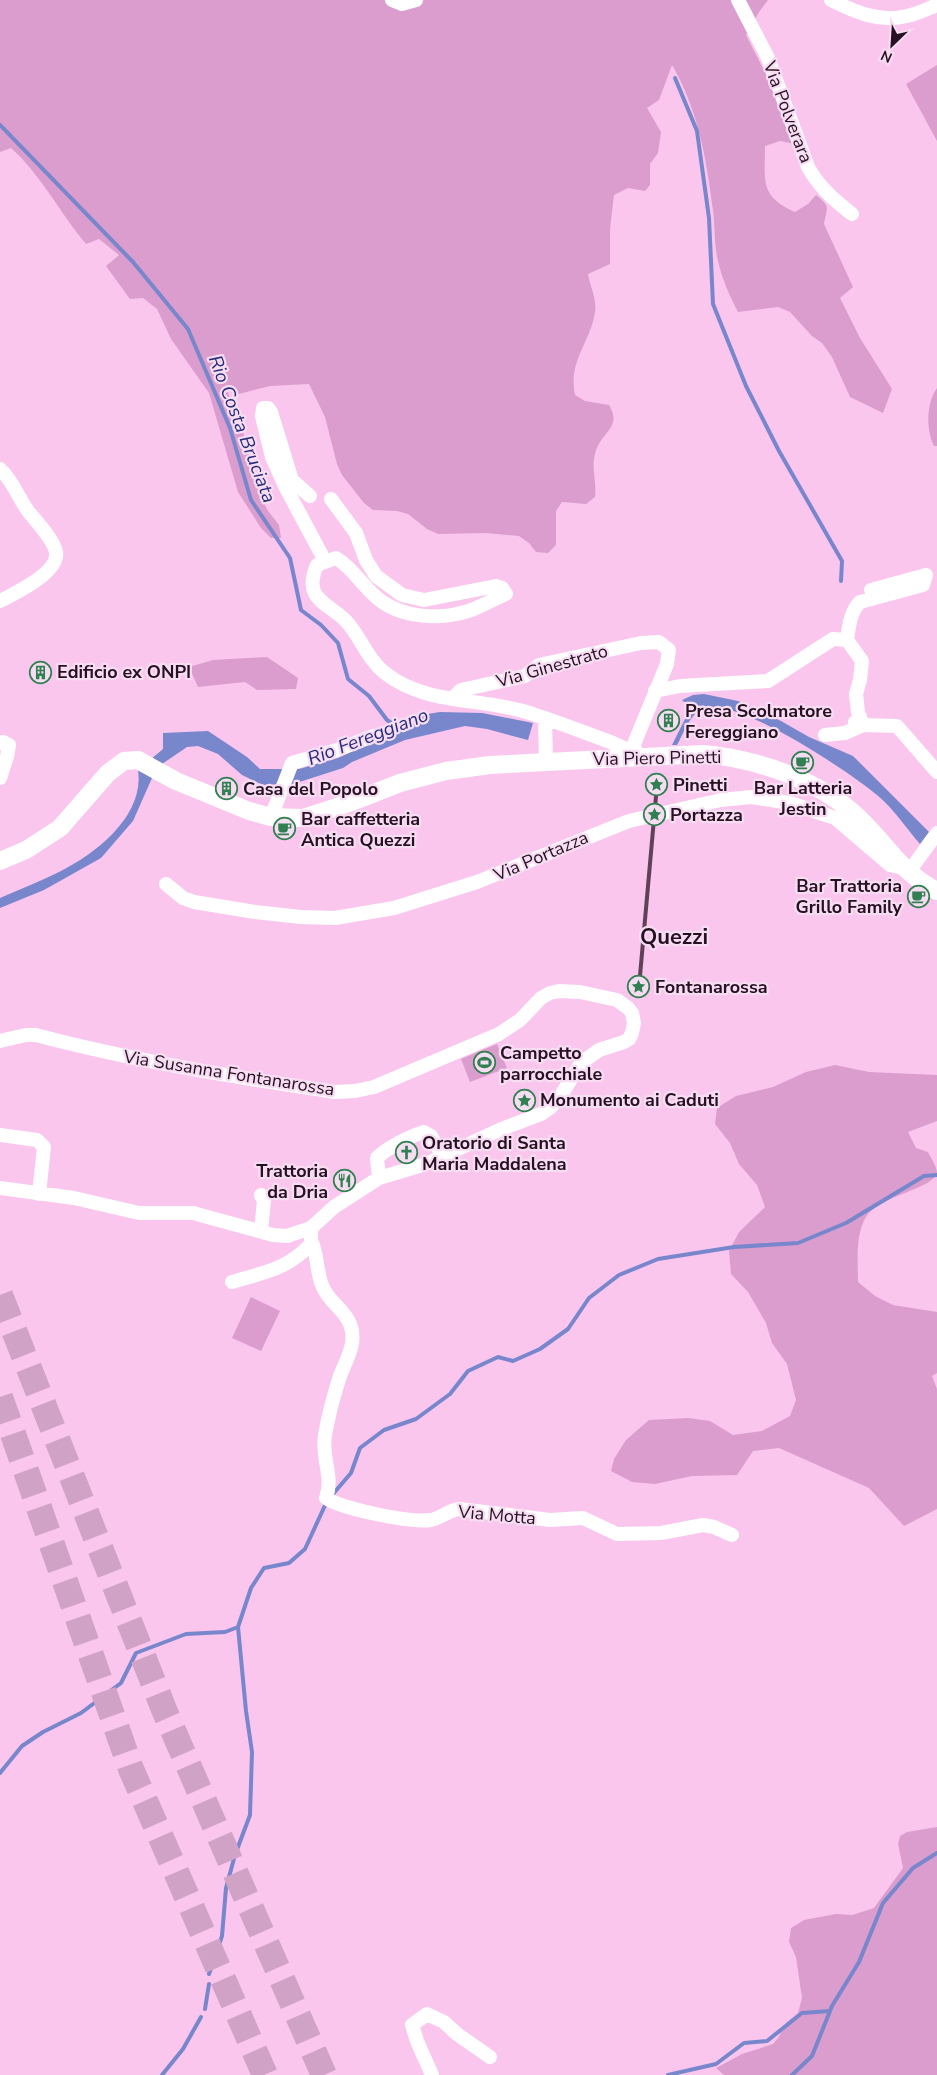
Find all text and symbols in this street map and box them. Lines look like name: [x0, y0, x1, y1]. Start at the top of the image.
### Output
north arrow: [867, 20, 917, 70]
text: N: [878, 46, 895, 67]
street label: Via Polverara: [757, 57, 818, 166]
water label: Rio Costa Bruciata: [202, 351, 282, 507]
street label: Via Ginestrato: [493, 639, 610, 694]
building icon: Edificio ex ONPI: [29, 660, 53, 684]
place label: Edificio ex ONPI: [57, 660, 191, 684]
place label: Presa Scolmatore Fereggiano: [685, 699, 832, 744]
water label: Rio Fereggiano: [304, 702, 432, 772]
building icon: Presa Scolmatore Fereggiano: [657, 709, 681, 733]
street label: Via Piero Pinetti: [591, 745, 722, 771]
cafe icon: Bar Latteria Jestin: [791, 751, 815, 775]
place icon: Pinetti: [645, 773, 669, 797]
place label: Pinetti: [673, 773, 728, 797]
place label: Bar Latteria Jestin: [754, 776, 852, 821]
building icon: Casa del Popolo: [215, 777, 239, 801]
place label: Casa del Popolo: [243, 777, 378, 801]
place icon: Portazza: [642, 803, 666, 827]
place label: Portazza: [670, 803, 743, 827]
place label: Bar caffetteria Antica Quezzi: [301, 807, 420, 852]
cafe icon: Bar caffetteria Antica Quezzi: [273, 817, 297, 841]
street label: Via Portazza: [489, 825, 592, 887]
place label: Bar Trattoria Grillo Family: [796, 874, 903, 919]
cafe icon: Bar Trattoria Grillo Family: [906, 884, 930, 908]
district label: Quezzi: [640, 922, 708, 952]
place icon: Fontanarossa: [627, 975, 651, 999]
place label: Fontanarossa: [655, 975, 768, 999]
place label: Campetto parrocchiale: [500, 1041, 602, 1086]
street label: Via Susanna Fontanarossa: [121, 1044, 336, 1102]
sports icon: Campetto parrocchiale: [472, 1051, 496, 1075]
place icon: Monumento ai Caduti: [512, 1088, 536, 1112]
place label: Monumento ai Caduti: [540, 1088, 719, 1112]
place label: Oratorio di Santa Maria Maddalena: [422, 1131, 567, 1176]
church icon: Oratorio di Santa Maria Maddalena: [394, 1141, 418, 1165]
place label: Trattoria da Dria: [256, 1159, 328, 1204]
restaurant icon: Trattoria da Dria: [332, 1169, 356, 1193]
street label: Via Motta: [456, 1500, 537, 1530]

